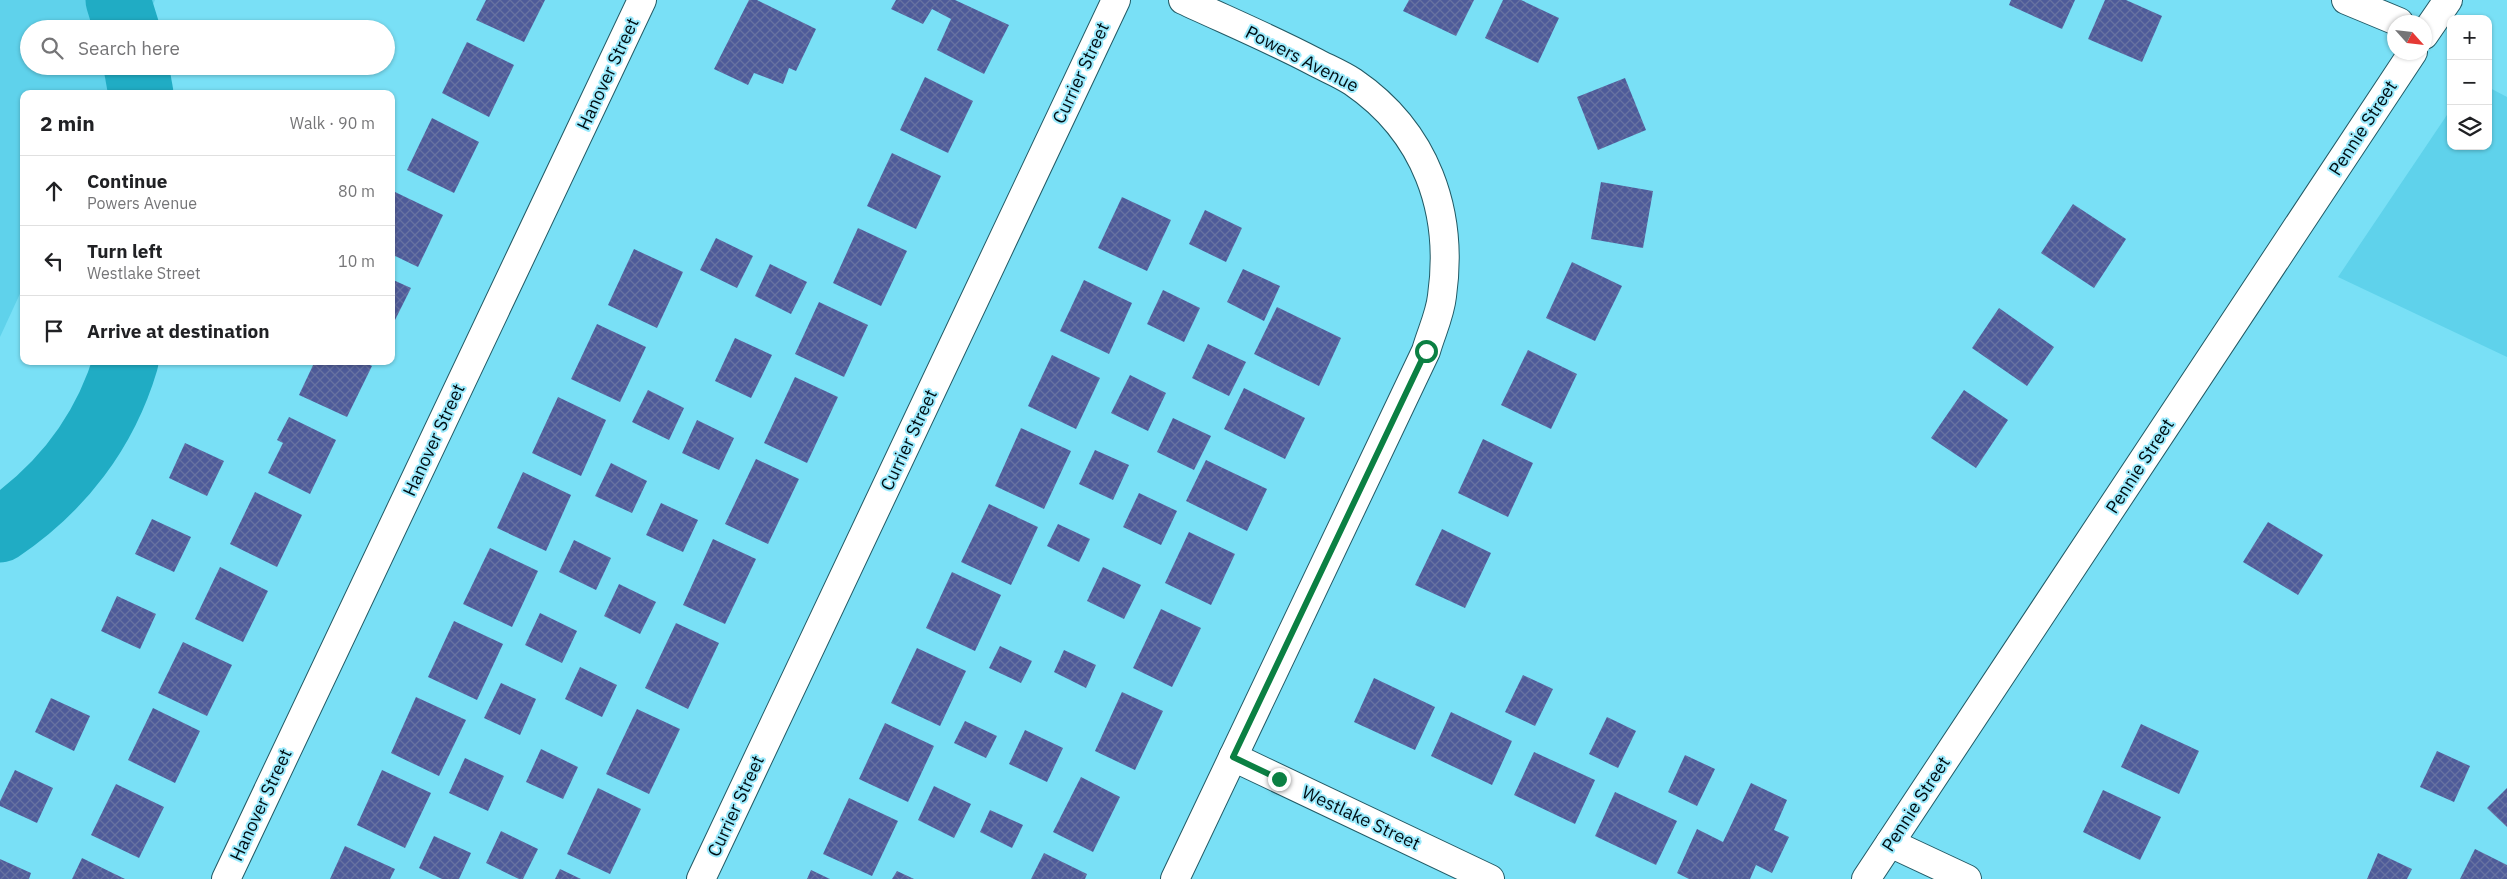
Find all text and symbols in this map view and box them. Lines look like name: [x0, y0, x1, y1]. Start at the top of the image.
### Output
street label: Hanover Street: [571, 14, 644, 134]
north arrow: [2387, 15, 2432, 60]
map controls: [2447, 15, 2492, 150]
button: +: [2447, 15, 2492, 60]
street label: Currier Street: [1047, 18, 1114, 127]
search box: [20, 20, 395, 75]
street label: Powers Avenue: [1242, 20, 1363, 97]
icon: search: [38, 34, 66, 62]
text: Search here: [78, 36, 180, 60]
button: −: [2447, 60, 2492, 105]
street label: Pennie Street: [2323, 76, 2402, 180]
button: layers: [2447, 105, 2492, 150]
text: 2 min: [40, 109, 95, 137]
text: Walk · 90 m: [290, 113, 375, 133]
text: Continue: [87, 169, 167, 193]
icon: ahead: [40, 177, 68, 205]
text: 80 m: [338, 181, 375, 201]
text: Powers Avenue: [87, 193, 197, 213]
text: Turn left: [87, 239, 163, 263]
icon: left: [40, 247, 68, 275]
text: 10 m: [338, 251, 375, 271]
text: Westlake Street: [87, 263, 201, 283]
icon: arrive: [40, 317, 68, 345]
text: Arrive at destination: [87, 319, 270, 343]
route start: [1415, 340, 1438, 363]
street label: Hanover Street: [397, 380, 470, 500]
street label: Currier Street: [875, 385, 942, 494]
street label: Pennie Street: [2100, 414, 2179, 518]
street label: Hanover Street: [224, 745, 297, 865]
street label: Currier Street: [702, 751, 769, 860]
street label: Pennie Street: [1876, 752, 1955, 856]
route end: [1268, 768, 1291, 791]
street label: Westlake Street: [1298, 780, 1424, 855]

